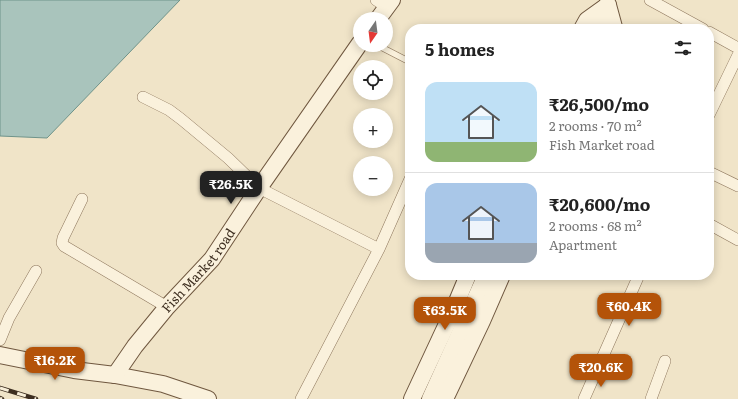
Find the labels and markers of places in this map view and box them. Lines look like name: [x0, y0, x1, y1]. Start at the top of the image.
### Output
pin: ₹26.5K: [198, 171, 264, 205]
pin: ₹60.4K: [596, 293, 662, 327]
pin: ₹63.5K: [412, 297, 478, 331]
pin: ₹16.2K: [22, 347, 88, 381]
pin: ₹20.6K: [568, 354, 634, 388]

